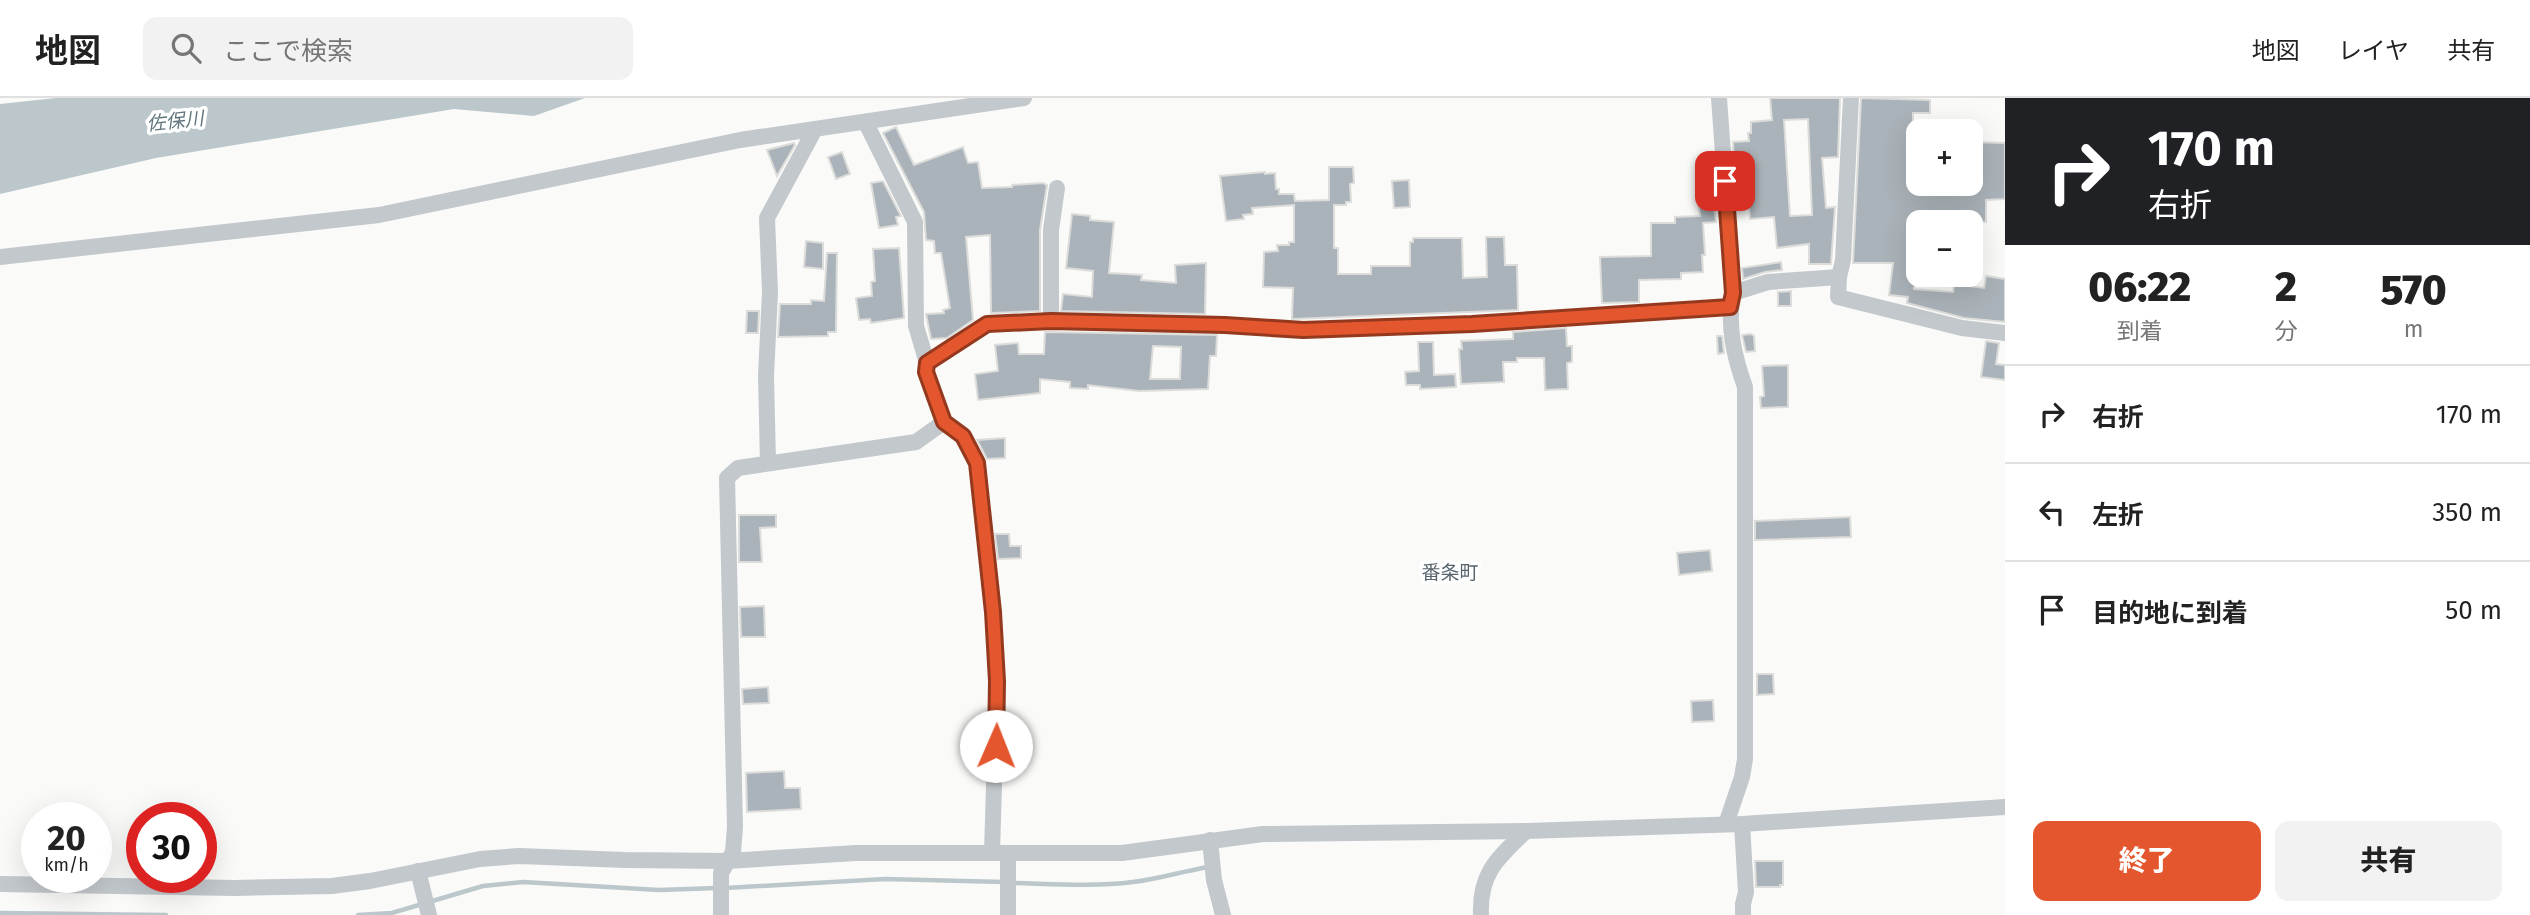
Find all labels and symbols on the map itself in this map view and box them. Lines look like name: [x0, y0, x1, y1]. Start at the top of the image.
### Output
water label: 佐保川: [145, 106, 207, 135]
pin: [1695, 151, 1755, 211]
district label: 番条町: [1421, 561, 1479, 584]
position arrow: [959, 709, 1033, 783]
speed limit sign: 30: [126, 802, 217, 893]

